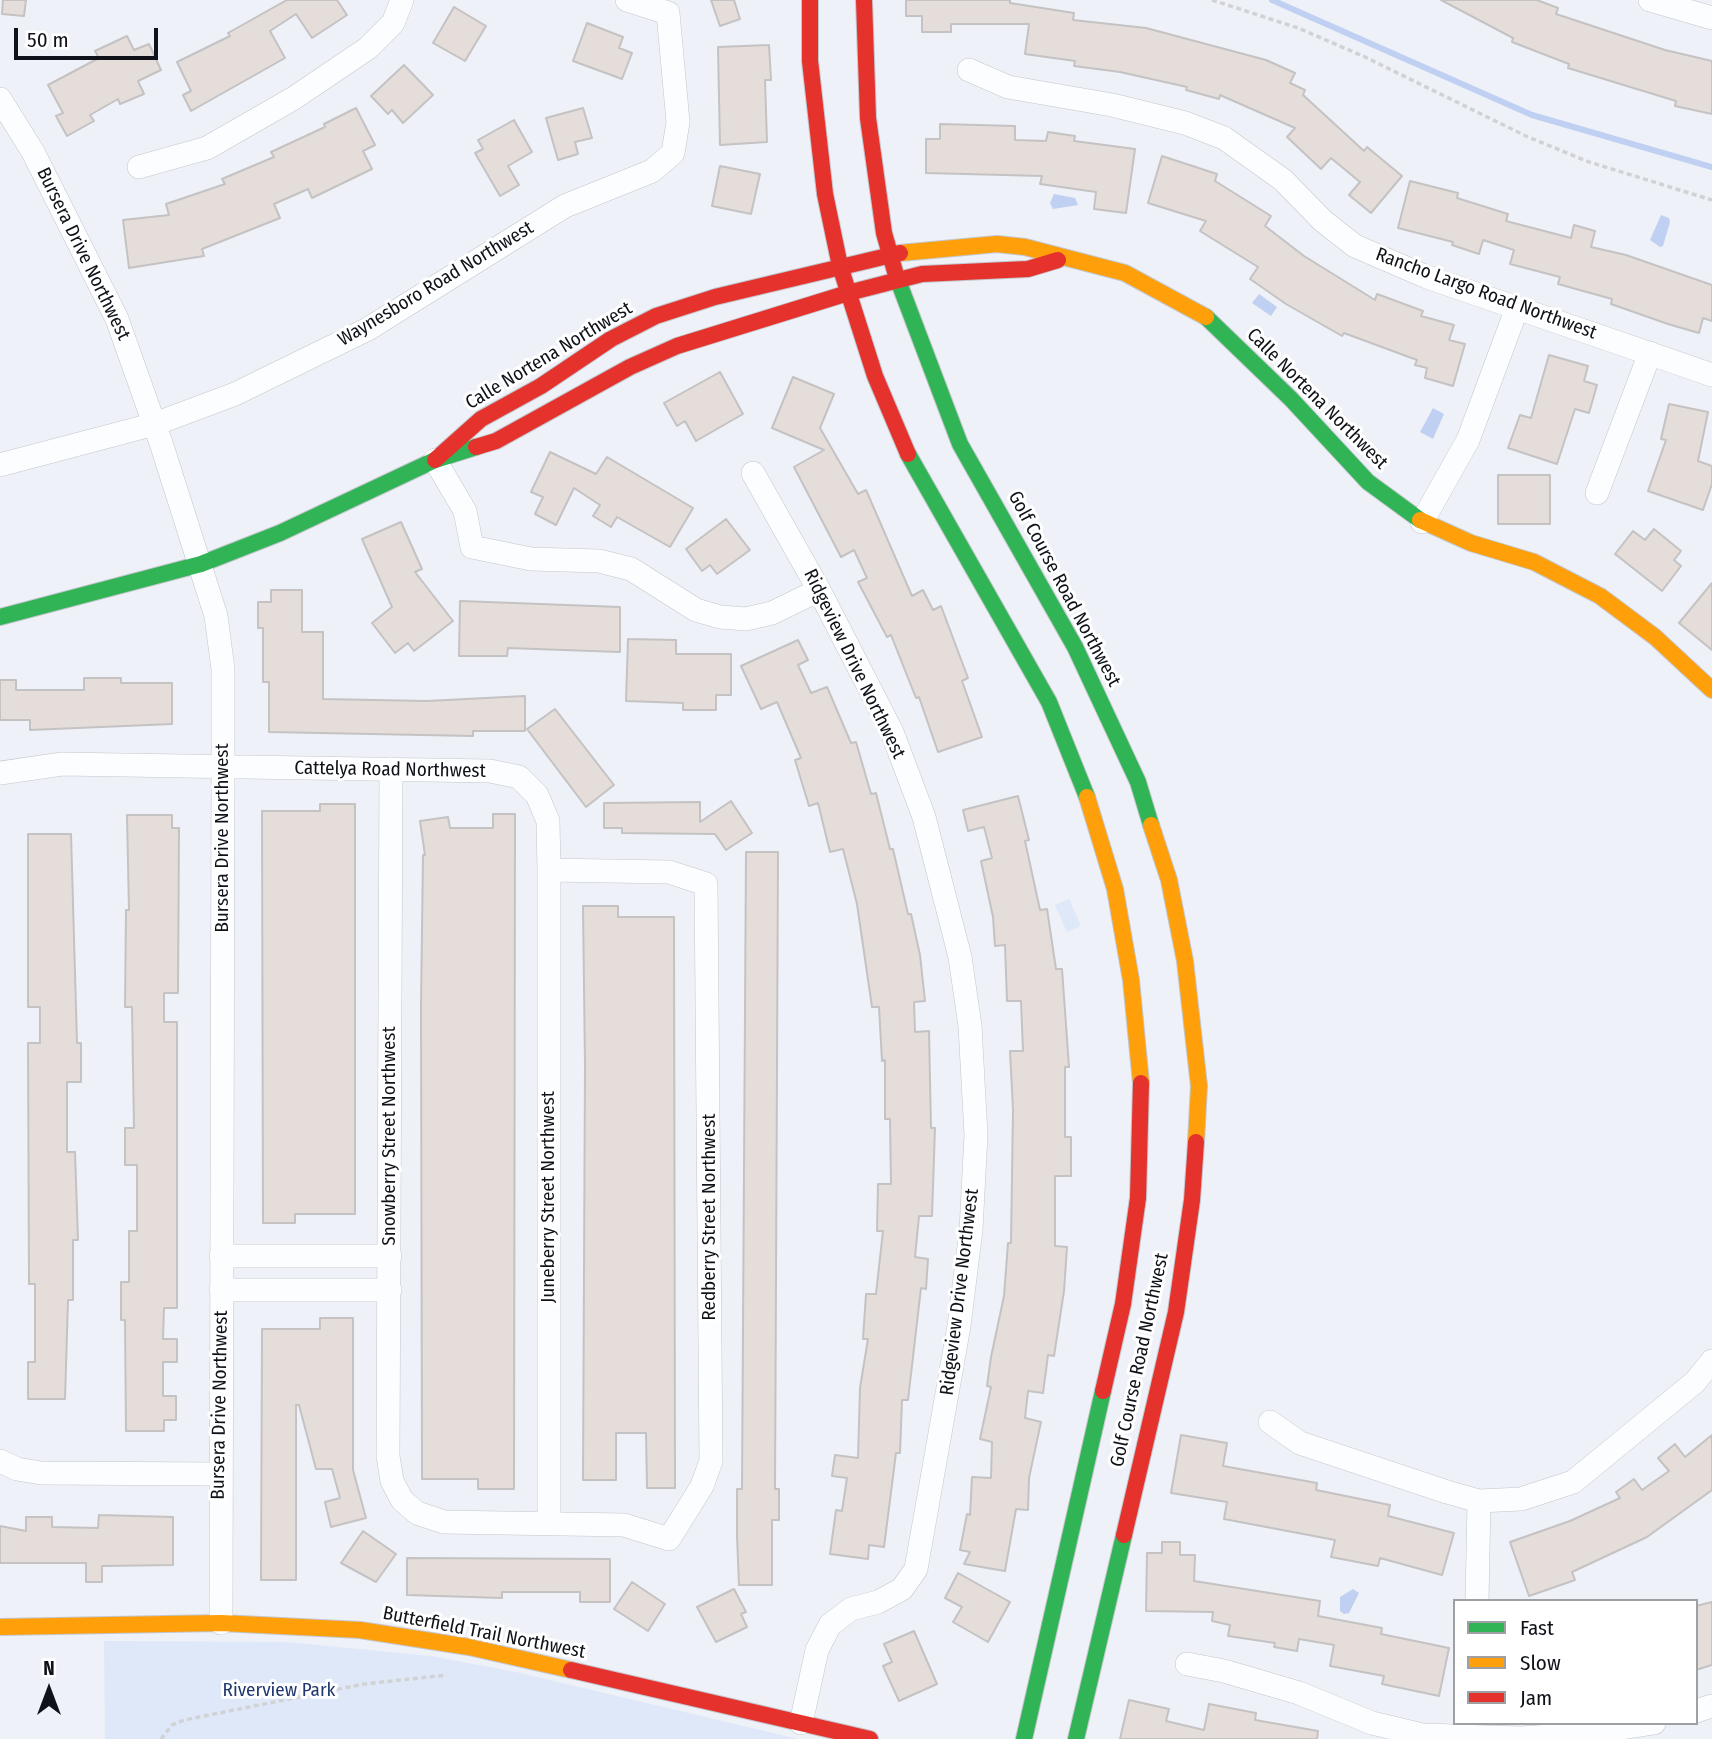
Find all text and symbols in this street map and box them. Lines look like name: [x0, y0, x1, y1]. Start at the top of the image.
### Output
scale bar: [18, 14, 161, 58]
text: 50 m: [27, 27, 69, 53]
street label: Bursera Drive Northwest: [31, 164, 135, 344]
street label: Waynesboro Road Northwest: [334, 217, 538, 351]
street label: Rancho Largo Road Northwest: [1372, 243, 1600, 345]
street label: Calle Nortena Northwest: [462, 297, 636, 415]
street label: Calle Nortena Northwest: [1242, 324, 1392, 474]
street label: Golf Course Road Northwest: [1003, 487, 1125, 691]
street label: Ridgeview Drive Northwest: [798, 566, 910, 762]
street label: Bursera Drive Northwest: [212, 743, 234, 933]
street label: Cattelya Road Northwest: [294, 757, 486, 783]
street label: Snowberry Street Northwest: [379, 1026, 401, 1246]
street label: Juneberry Street Northwest: [538, 1091, 560, 1303]
street label: Redberry Street Northwest: [699, 1113, 721, 1321]
street label: Ridgeview Drive Northwest: [936, 1187, 984, 1397]
street label: Golf Course Road Northwest: [1106, 1251, 1174, 1469]
street label: Bursera Drive Northwest: [207, 1310, 233, 1500]
legend: [1453, 1599, 1698, 1725]
street label: Butterfield Trail Northwest: [381, 1602, 587, 1664]
text: Fast: [1520, 1615, 1554, 1641]
text: Slow: [1520, 1650, 1561, 1676]
north arrow: [14, 1655, 84, 1725]
text: N: [43, 1657, 55, 1680]
park label: Riverview Park: [223, 1680, 335, 1702]
text: Jam: [1520, 1685, 1552, 1711]

